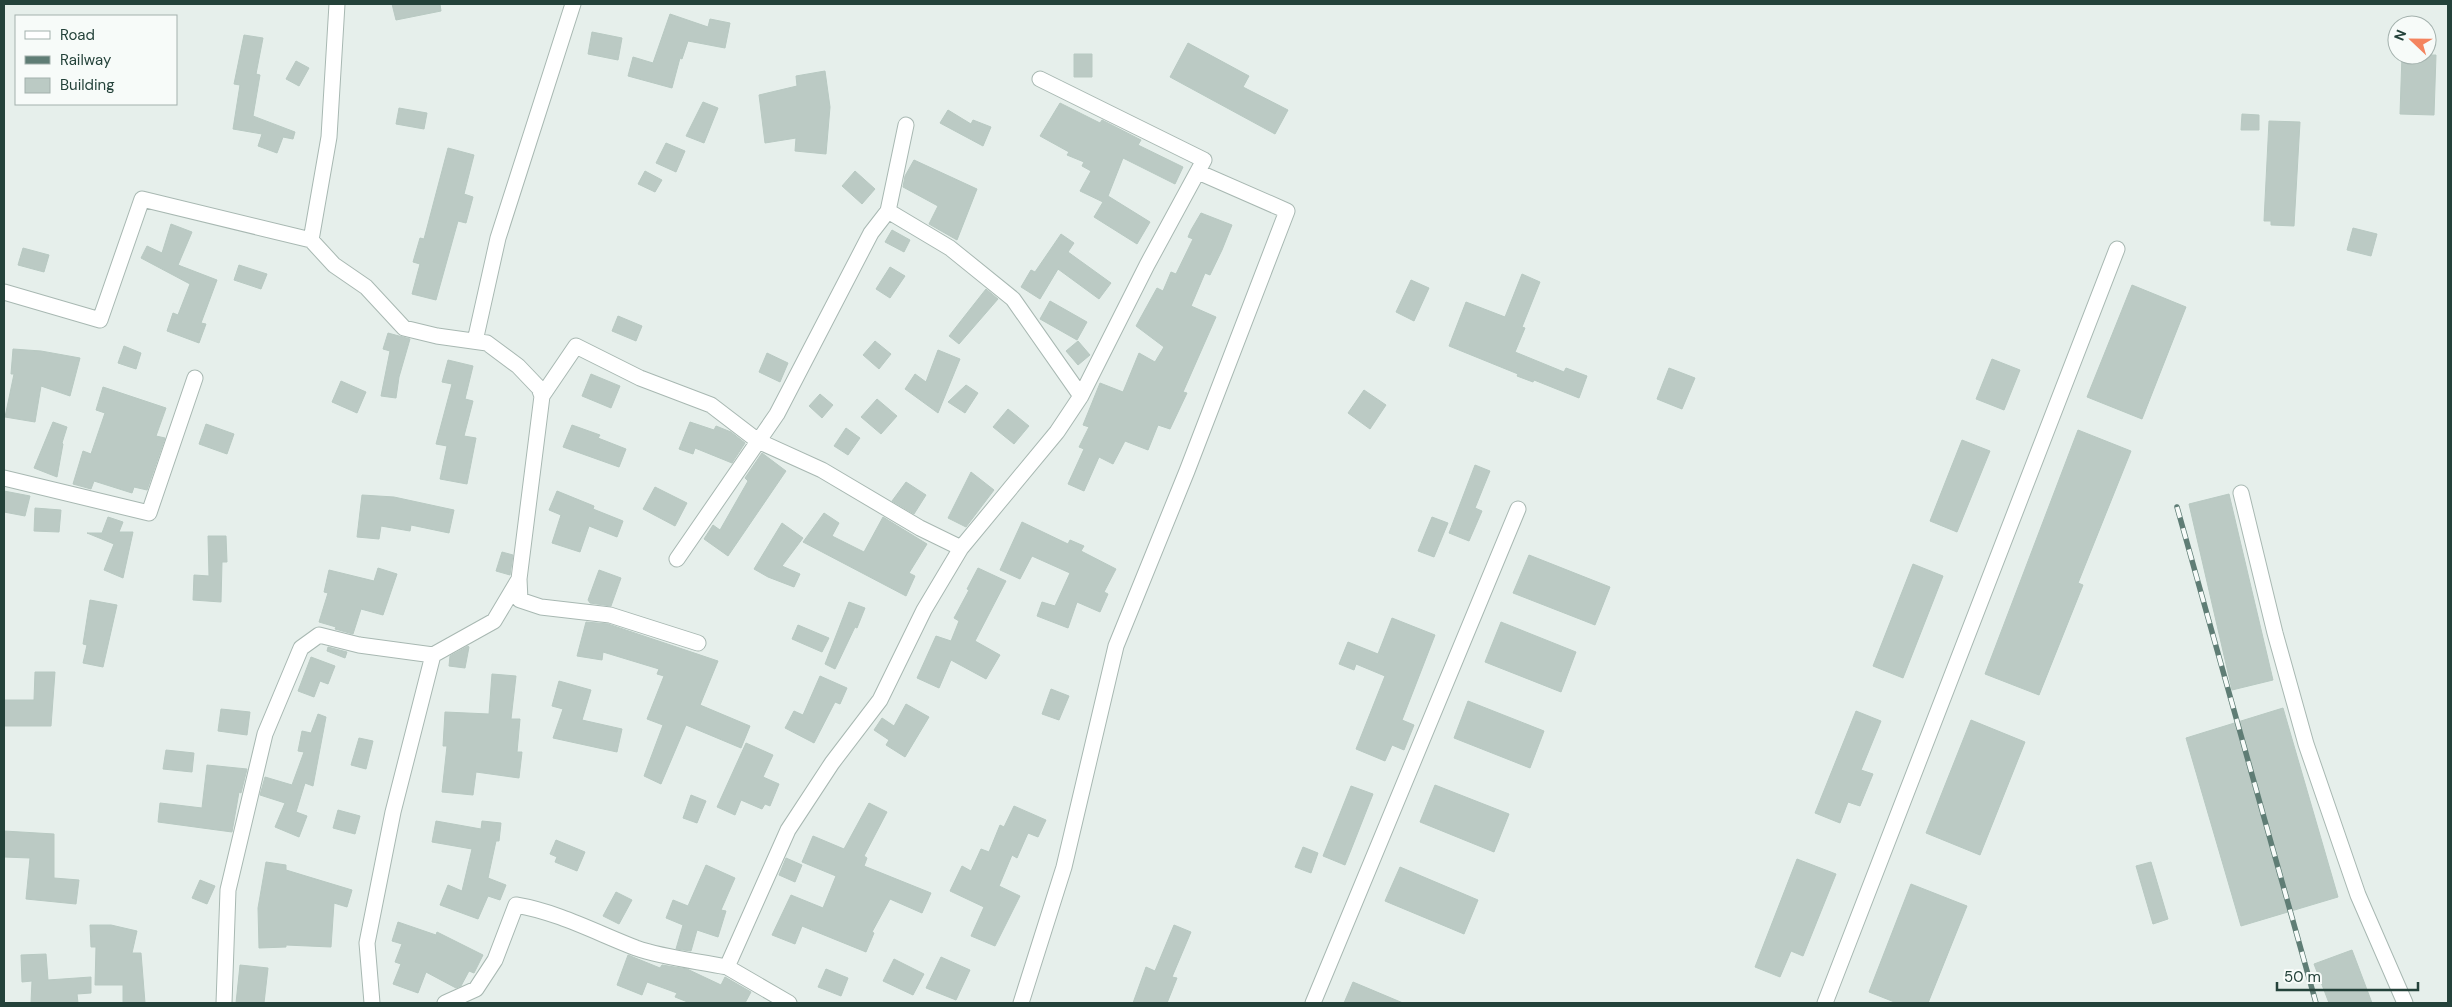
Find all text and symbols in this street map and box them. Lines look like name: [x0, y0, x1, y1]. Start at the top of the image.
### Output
legend: [15, 15, 178, 105]
north arrow: [2387, 15, 2437, 65]
text: Road: [60, 25, 95, 45]
text: N: [2390, 27, 2410, 43]
text: Railway: [60, 50, 112, 70]
text: Building: [60, 75, 115, 95]
scale bar: [2277, 960, 2418, 992]
text: 50 m: [2284, 967, 2321, 987]

